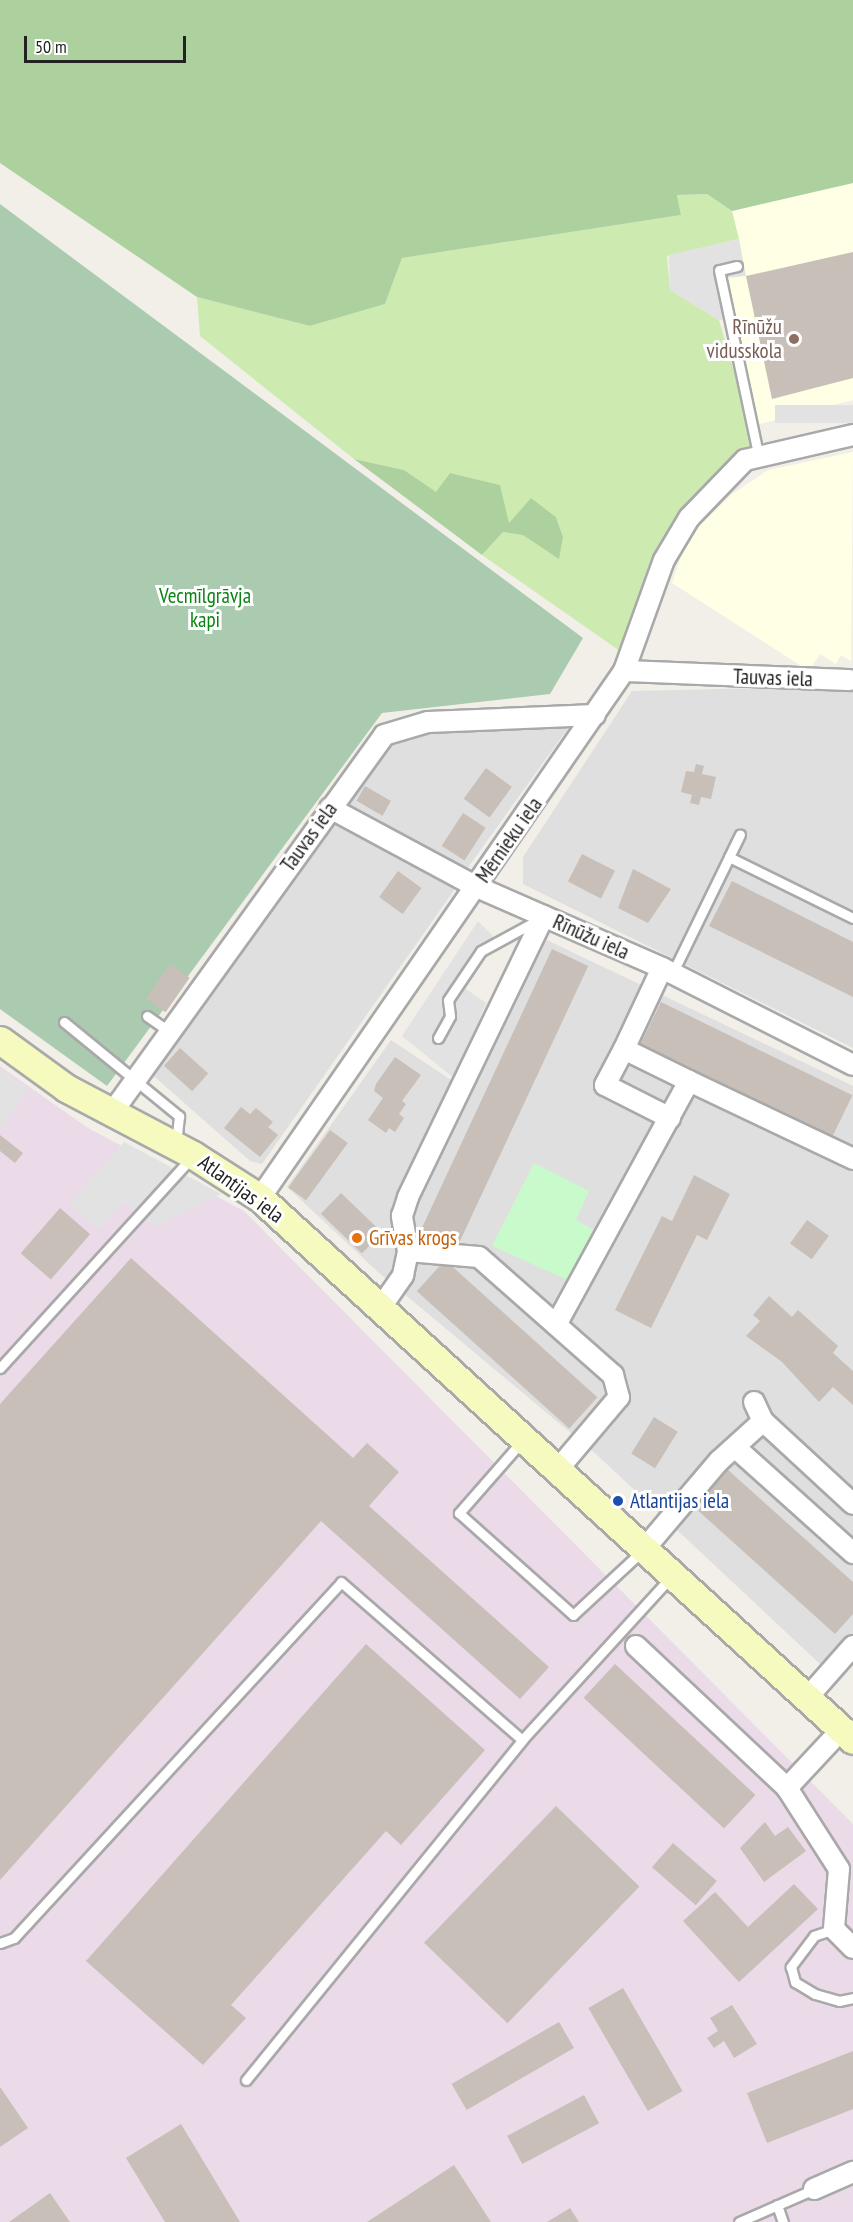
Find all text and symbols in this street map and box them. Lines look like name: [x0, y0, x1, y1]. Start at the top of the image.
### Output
scale bar: [27, 24, 189, 62]
text: 50 m: [35, 35, 67, 58]
place label: Rīnūžu vidusskola: [707, 314, 782, 364]
marker: Rīnūžu vidusskola: [787, 332, 801, 346]
park label: Vecmīlgrāvja kapi: [159, 583, 251, 633]
street label: Tauvas iela: [733, 664, 813, 692]
street label: Mērnieku iela: [470, 792, 548, 888]
street label: Tauvas iela: [275, 797, 343, 877]
street label: Rīnūžu iela: [549, 909, 633, 965]
street label: Atlantijas iela: [193, 1150, 289, 1228]
place label: Grīvas krogs: [369, 1225, 457, 1251]
marker: Grīvas krogs: [350, 1231, 364, 1245]
place label: Atlantijas iela: [630, 1488, 729, 1514]
marker: Atlantijas iela: [611, 1494, 625, 1508]

